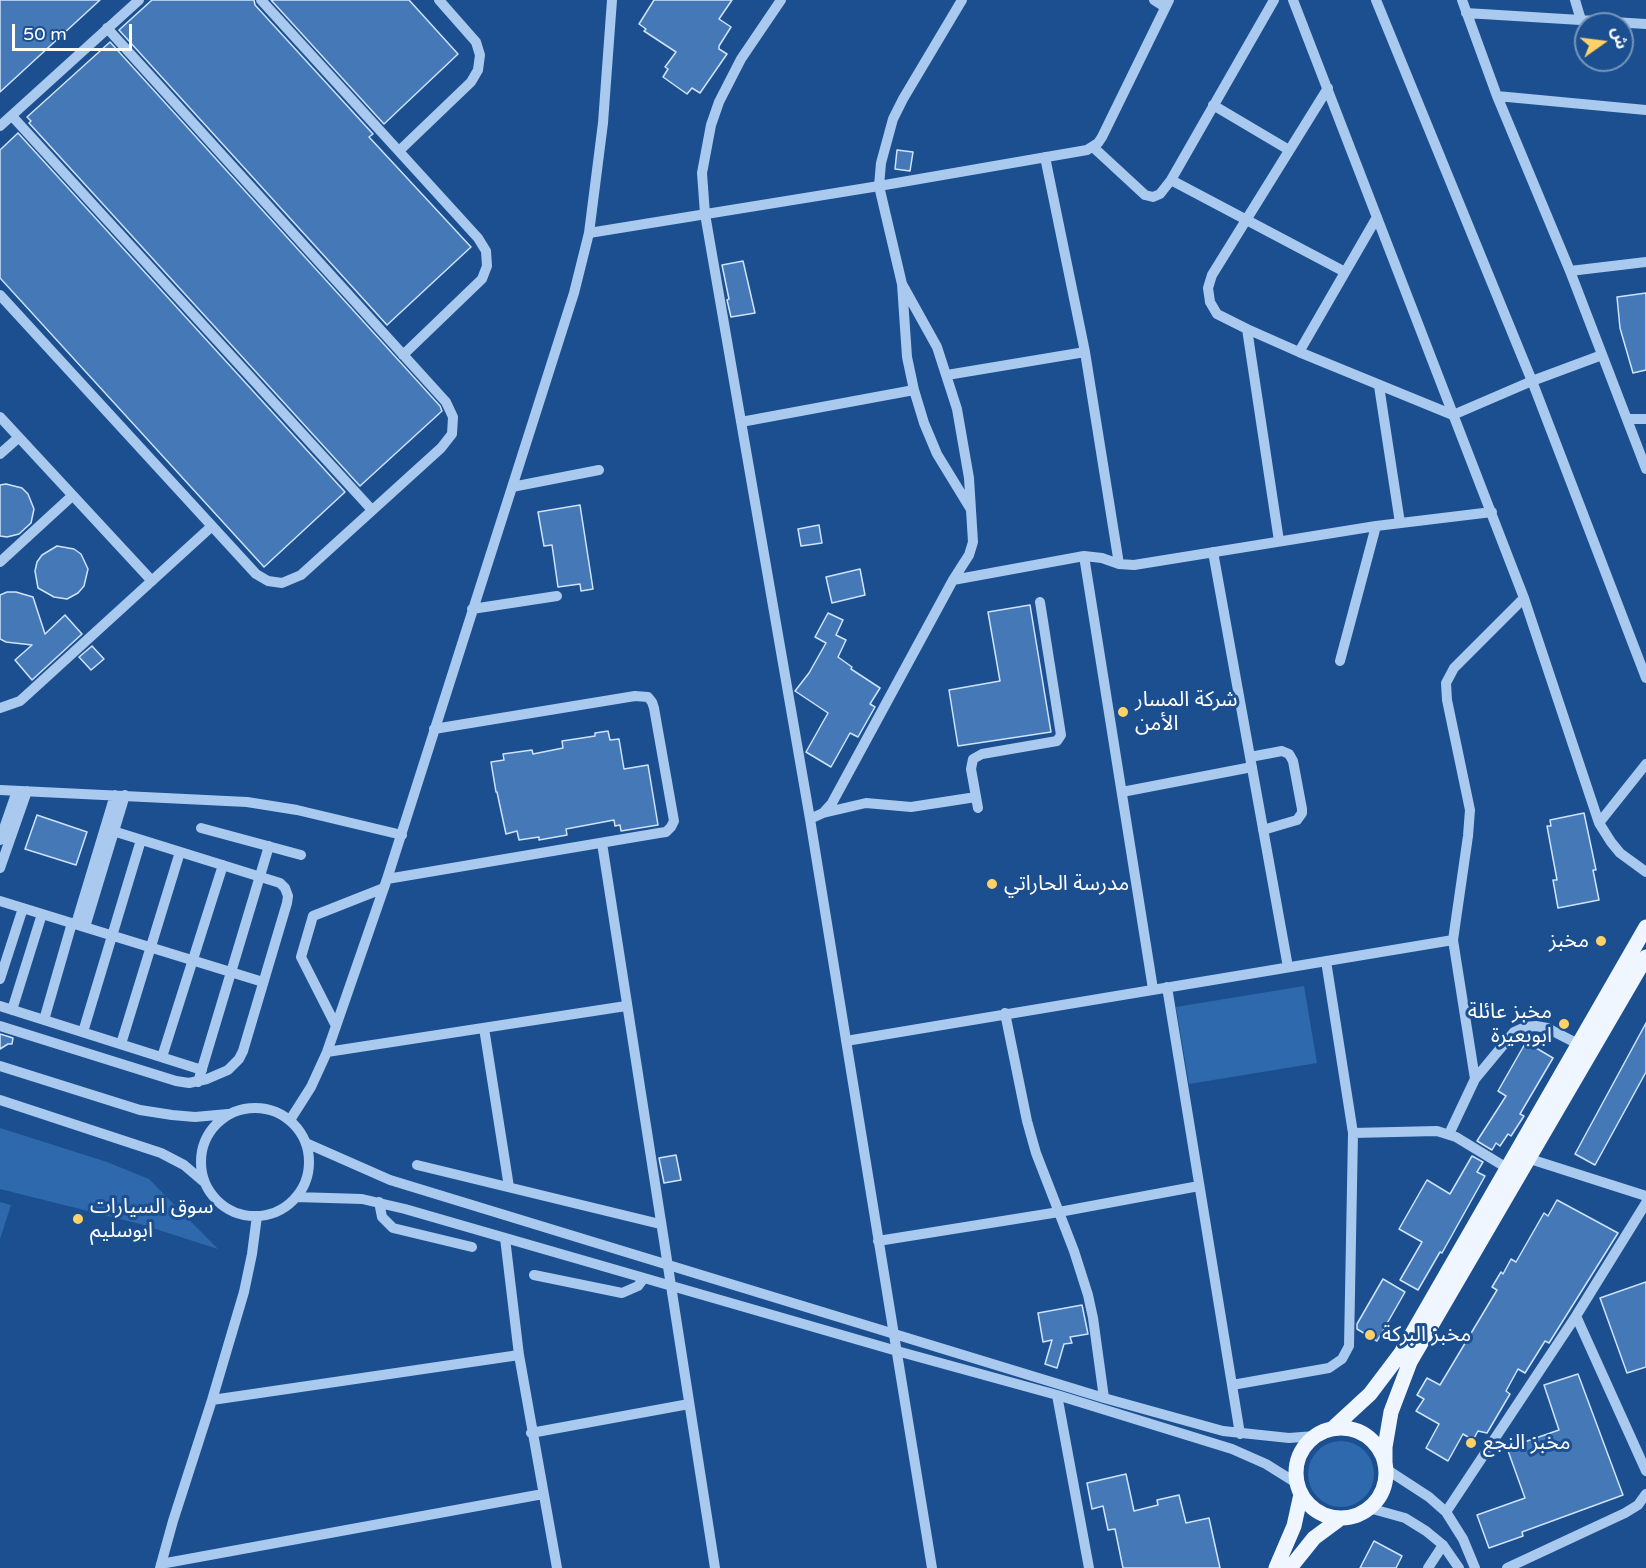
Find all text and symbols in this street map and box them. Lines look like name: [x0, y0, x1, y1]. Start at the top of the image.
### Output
scale bar: [15, 12, 135, 50]
north arrow: [1574, 12, 1634, 72]
text: 50 m: [23, 23, 67, 45]
text: ش: [1607, 25, 1632, 51]
place label: شركة المسار الأمن: [1135, 687, 1238, 737]
marker: شركة المسار الأمن: [1116, 705, 1130, 719]
place label: مدرسة الحاراتي: [1004, 871, 1129, 897]
marker: مدرسة الحاراتي: [985, 877, 999, 891]
place label: مخبز: [1549, 928, 1589, 954]
marker: مخبز: [1594, 934, 1608, 948]
place label: مخبز عائلة ابوبعيرة: [1468, 999, 1552, 1049]
marker: مخبز عائلة ابوبعيرة: [1557, 1017, 1571, 1031]
place label: سوق السيارات ابوسليم: [90, 1194, 213, 1244]
marker: سوق السيارات ابوسليم: [71, 1212, 85, 1226]
place label: مخبز البركة: [1382, 1322, 1471, 1348]
marker: مخبز البركة: [1363, 1328, 1377, 1342]
place label: مخبز النجع: [1483, 1430, 1571, 1456]
marker: مخبز النجع: [1464, 1436, 1478, 1450]

